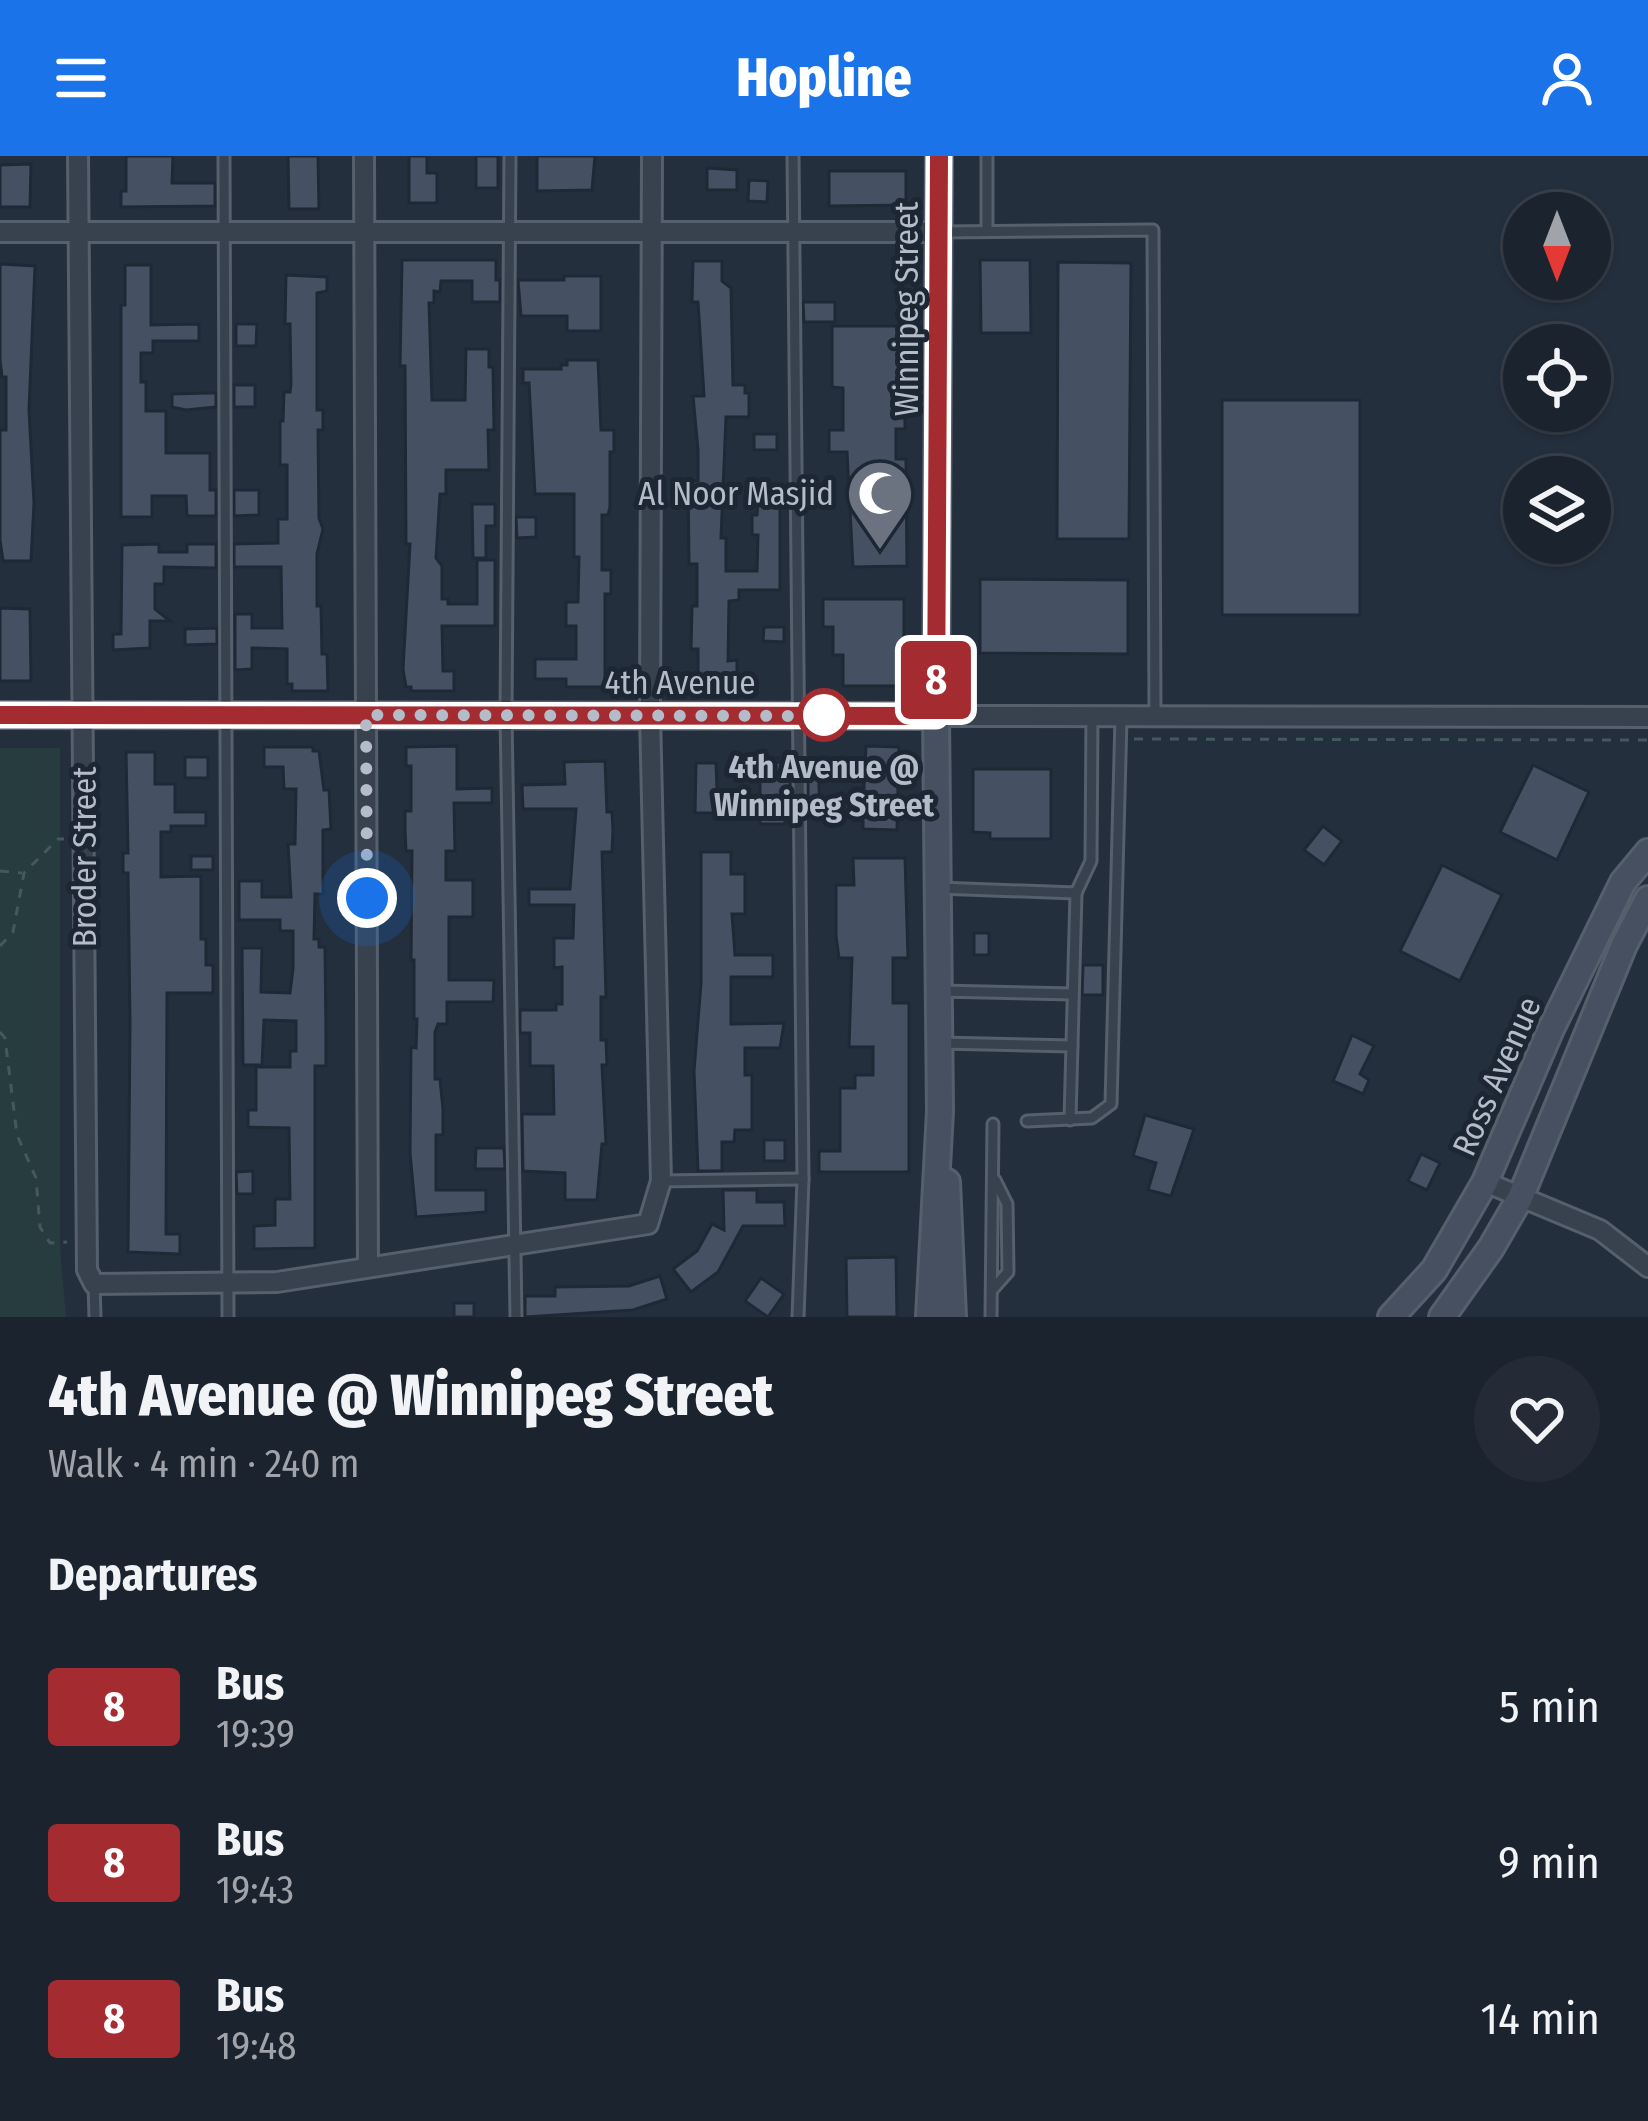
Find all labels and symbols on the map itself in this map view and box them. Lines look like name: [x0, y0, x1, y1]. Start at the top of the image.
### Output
north arrow: [1503, 192, 1611, 300]
street label: Winnipeg Street: [887, 202, 927, 416]
mosque icon: Al Noor Masjid: [845, 458, 915, 552]
place label: Al Noor Masjid: [638, 474, 834, 514]
line badge: 8: [897, 641, 975, 719]
street label: 4th Avenue: [604, 663, 756, 703]
marker: 4th Avenue @ Winnipeg Street: [799, 690, 849, 740]
place label: 4th Avenue @ Winnipeg Street: [714, 747, 934, 825]
street label: Broder Street: [65, 767, 105, 947]
your location: [337, 868, 397, 928]
street label: Ross Avenue: [1444, 991, 1550, 1162]

